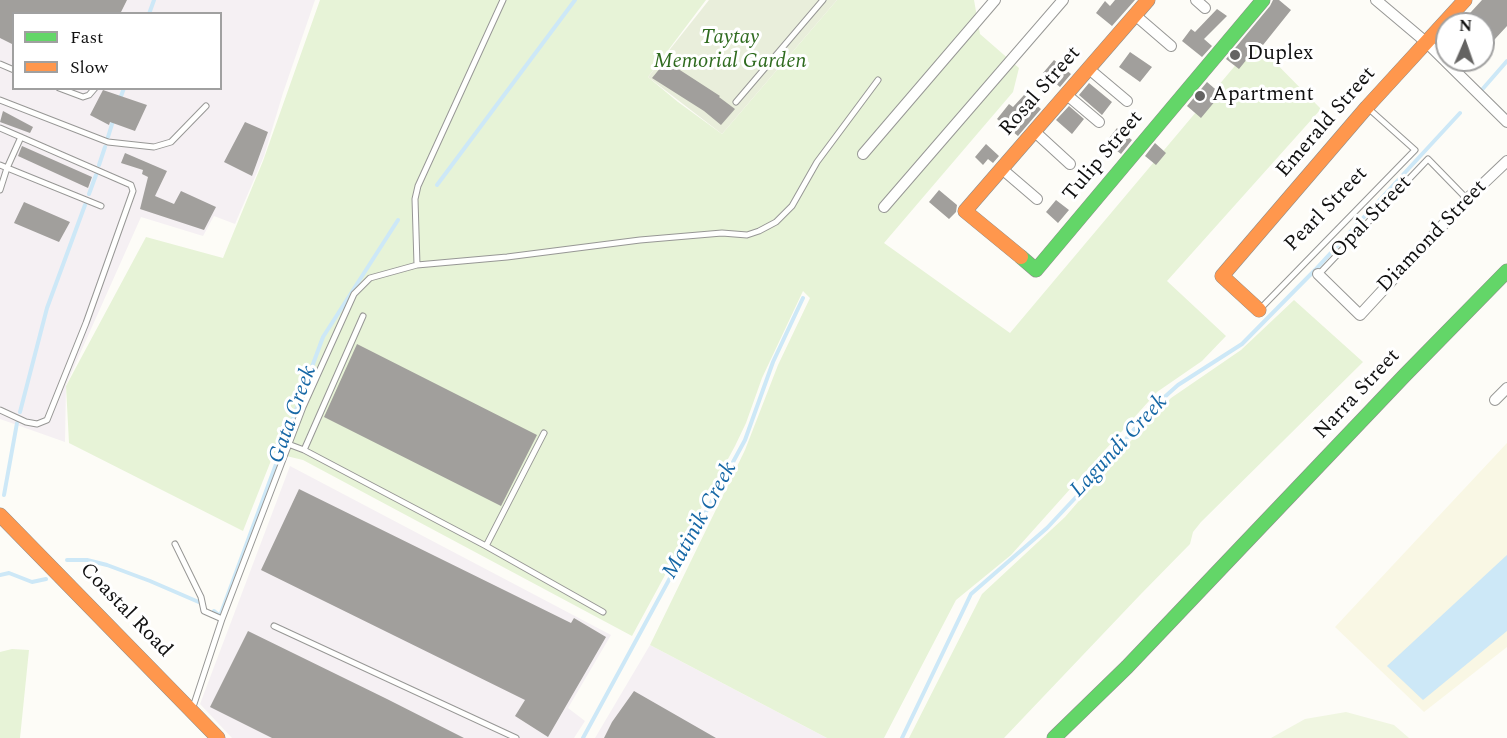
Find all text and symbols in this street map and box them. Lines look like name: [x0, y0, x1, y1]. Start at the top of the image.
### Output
legend: [12, 12, 222, 90]
north arrow: [1435, 12, 1495, 72]
text: N: [1459, 14, 1473, 38]
text: Fast: [70, 24, 103, 51]
park label: Taytay Memorial Garden: [653, 26, 807, 76]
street label: Rosal Street: [995, 42, 1087, 142]
place label: Duplex: [1247, 42, 1314, 68]
marker: Duplex: [1228, 48, 1242, 62]
text: Slow: [70, 54, 108, 81]
street label: Emerald Street: [1272, 62, 1382, 184]
place label: Apartment: [1212, 83, 1314, 109]
marker: Apartment: [1193, 89, 1207, 103]
street label: Tulip Street: [1059, 106, 1149, 208]
street label: Pearl Street: [1280, 162, 1374, 258]
street label: Opal Street: [1326, 171, 1418, 265]
street label: Diamond Street: [1373, 175, 1493, 299]
street label: Narra Street: [1310, 345, 1406, 445]
water label: Gata Creek: [264, 363, 324, 467]
water label: Lagundi Creek: [1066, 390, 1174, 504]
water label: Matinik Creek: [658, 458, 744, 584]
street label: Coastal Road: [74, 558, 176, 664]

